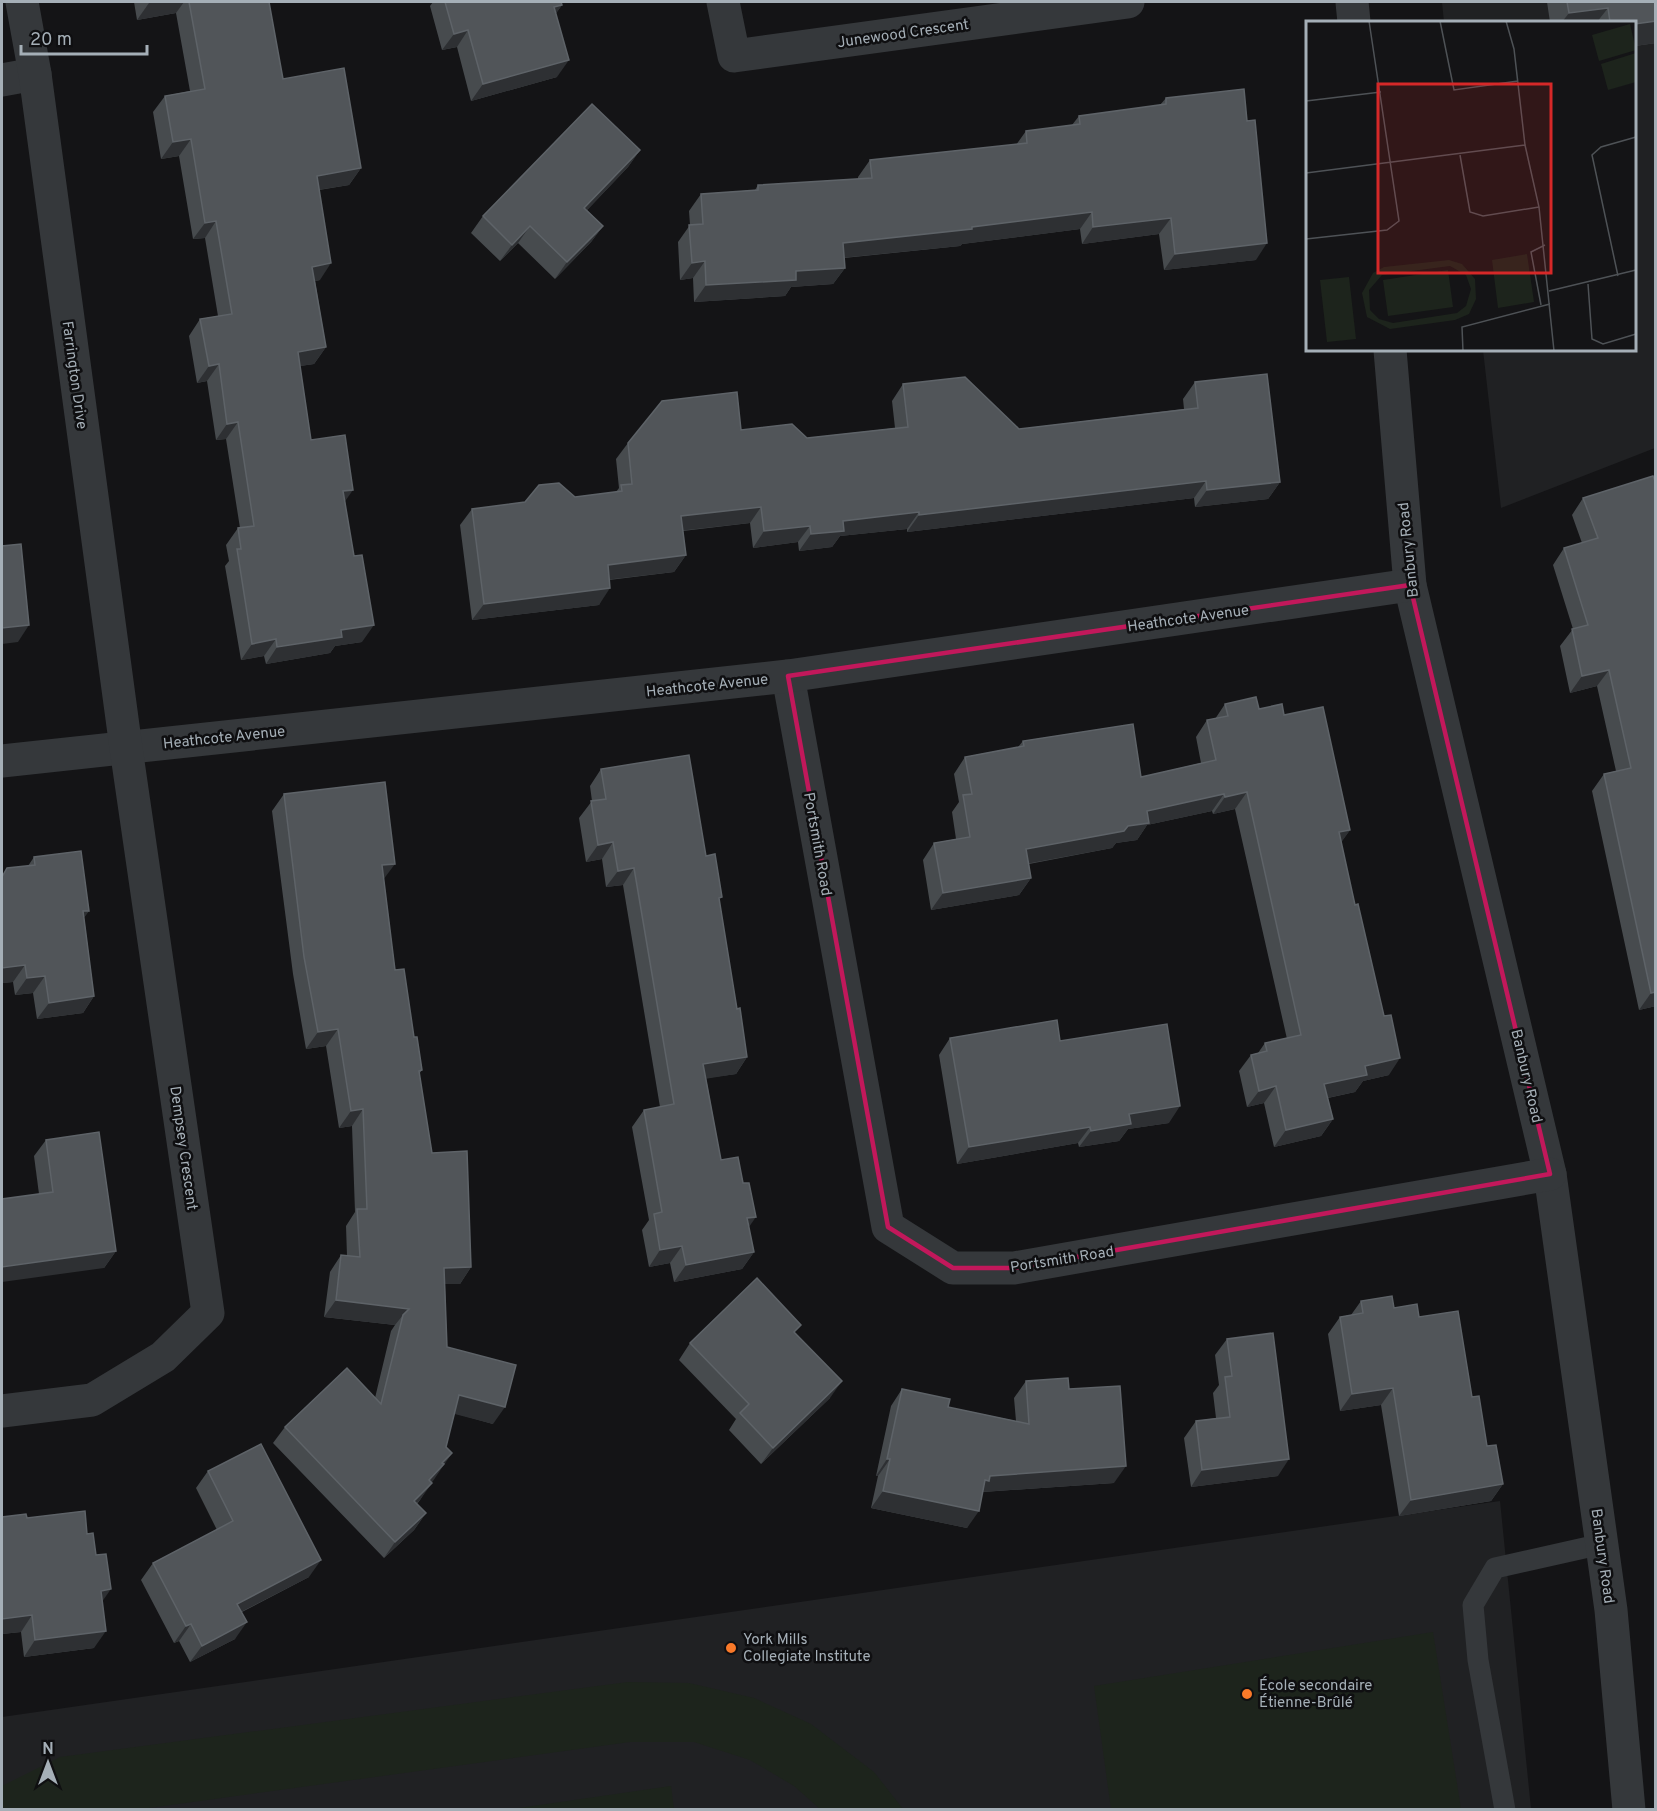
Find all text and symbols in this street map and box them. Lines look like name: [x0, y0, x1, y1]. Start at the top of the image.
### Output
street label: Junewood Crescent: [836, 16, 970, 53]
scale bar: [21, 18, 147, 56]
inset map: [1306, 21, 1636, 351]
text: 20 m: [30, 29, 72, 52]
street label: Farrington Drive: [57, 320, 91, 431]
street label: Banbury Road: [1395, 501, 1424, 598]
street label: Heathcote Avenue: [1126, 602, 1250, 637]
street label: Heathcote Avenue: [645, 671, 769, 702]
street label: Heathcote Avenue: [162, 723, 286, 754]
street label: Portsmith Road: [798, 791, 835, 898]
street label: Banbury Road: [1506, 1028, 1546, 1125]
street label: Dempsey Crescent: [164, 1085, 201, 1212]
street label: Portsmith Road: [1009, 1243, 1116, 1278]
street label: Banbury Road: [1585, 1508, 1618, 1605]
place label: York Mills Collegiate Institute: [743, 1631, 870, 1667]
marker: York Mills Collegiate Institute: [724, 1641, 738, 1655]
place label: École secondaire Étienne-Brûlé: [1259, 1676, 1372, 1713]
marker: École secondaire Étienne-Brûlé: [1240, 1687, 1254, 1701]
north arrow: [18, 1733, 78, 1793]
text: N: [42, 1740, 54, 1760]

